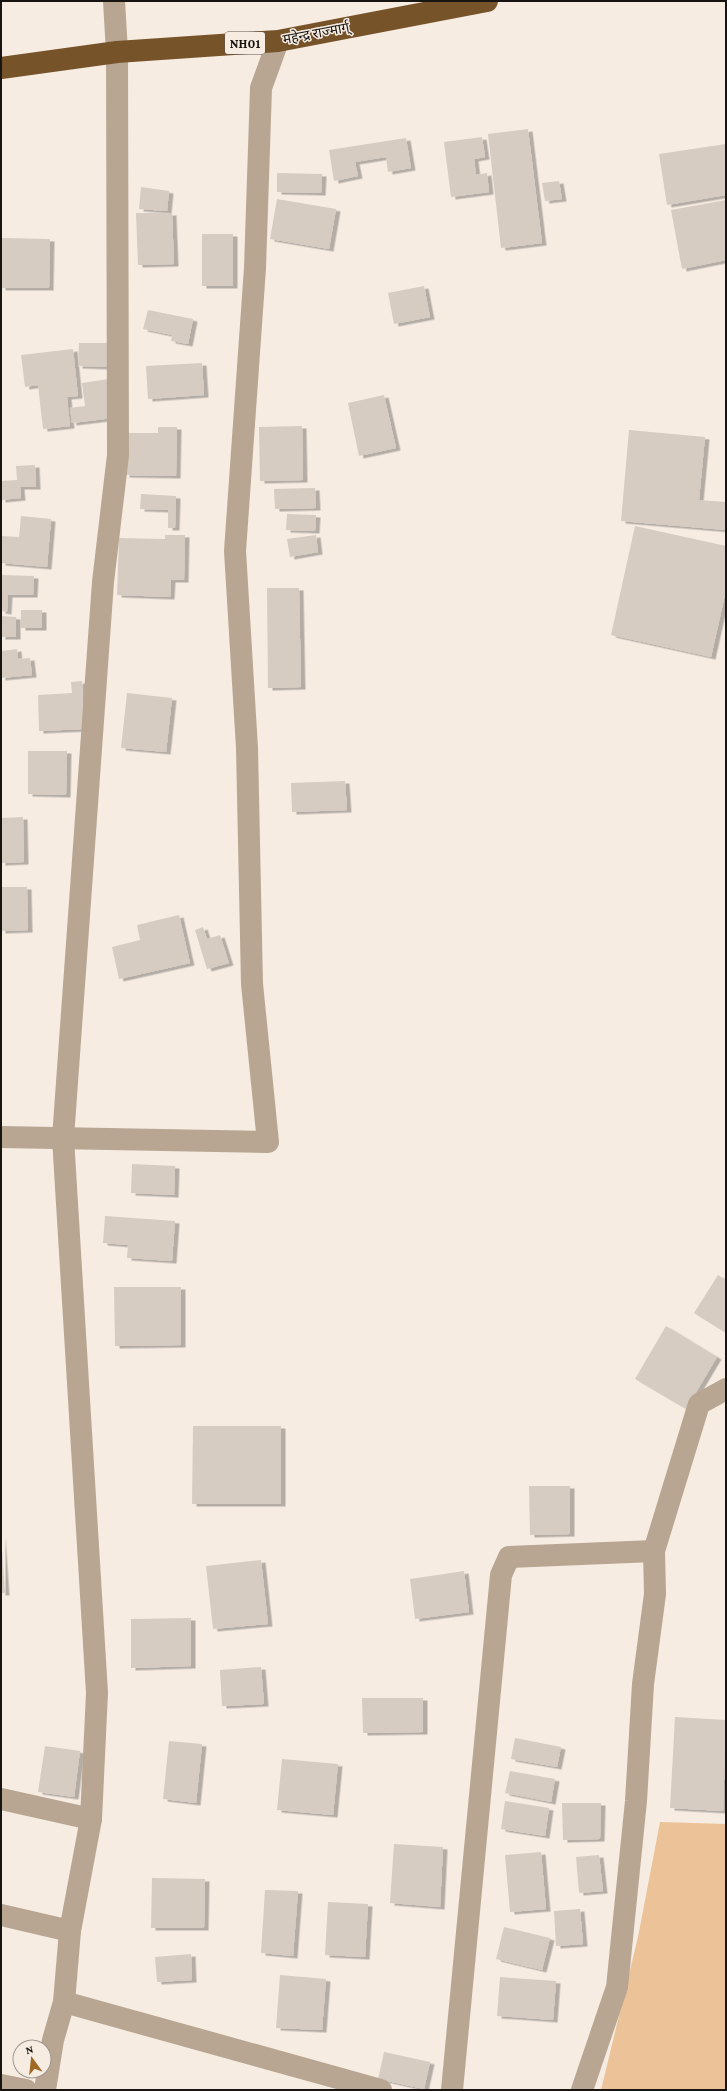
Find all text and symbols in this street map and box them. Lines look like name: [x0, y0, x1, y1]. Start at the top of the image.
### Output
street label: महेन्द्र राज्मार्ग्: [281, 17, 353, 49]
road number: NH01: [225, 32, 265, 54]
north arrow: [12, 2039, 52, 2079]
text: N: [24, 2042, 35, 2056]

